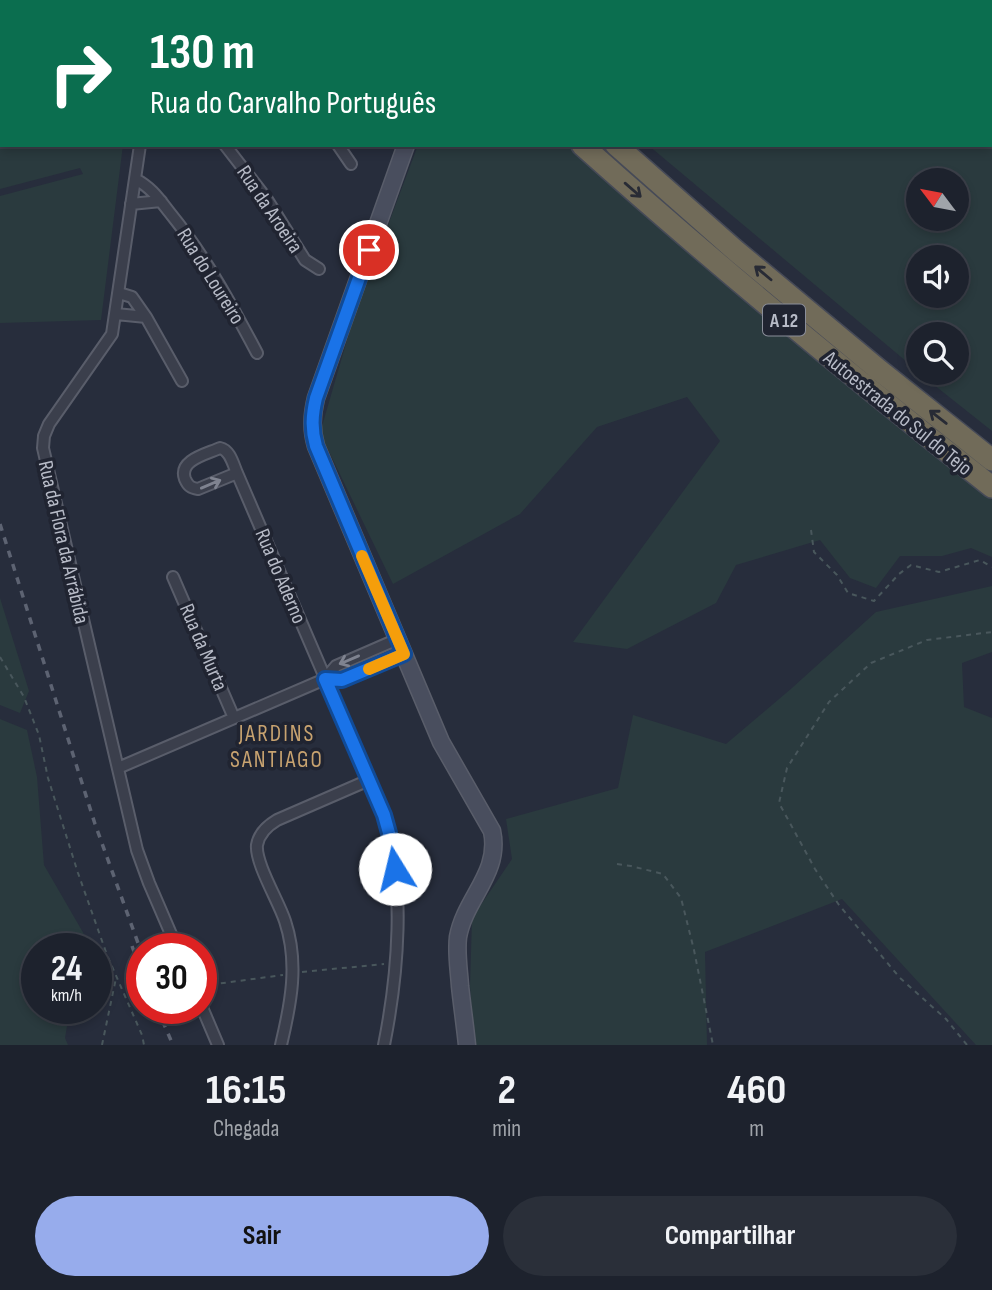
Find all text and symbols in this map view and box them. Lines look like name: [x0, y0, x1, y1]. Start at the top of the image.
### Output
text: 130 m: [150, 24, 255, 83]
icon: right: [35, 28, 126, 119]
text: Rua do Carvalho Português: [150, 84, 436, 123]
street label: Rua da Aroeira: [231, 161, 308, 258]
north arrow: [906, 168, 970, 231]
map controls: [906, 168, 969, 385]
one-way arrow: [624, 182, 642, 198]
pin: [339, 220, 399, 280]
street label: Rua do Loureiro: [171, 224, 250, 329]
icon: arrive: [350, 231, 388, 269]
button: sound: [906, 245, 969, 308]
one-way arrow: [754, 265, 772, 281]
road number: A 12: [763, 304, 805, 336]
button: search: [906, 322, 969, 385]
street label: Autoestrada do Sul do Tejo: [818, 345, 977, 481]
one-way arrow: [930, 410, 948, 425]
street label: Rua da Flora da Arrábida: [33, 458, 94, 626]
one-way arrow: [200, 477, 221, 490]
street label: Rua do Aderno: [249, 525, 312, 627]
street label: Rua da Murta: [174, 600, 233, 694]
one-way arrow: [339, 654, 361, 667]
district label: JARDINS SANTIAGO: [230, 720, 324, 774]
position arrow: [358, 832, 432, 906]
speed limit sign: 30: [126, 933, 217, 1024]
text: 24: [51, 948, 82, 991]
text: km/h: [51, 985, 82, 1006]
text: 16:15: [206, 1065, 286, 1116]
text: 2: [497, 1065, 516, 1116]
text: 460: [727, 1065, 786, 1116]
text: Chegada: [213, 1115, 279, 1143]
text: min: [492, 1115, 521, 1143]
text: m: [749, 1115, 764, 1143]
button: Sair: [35, 1196, 489, 1276]
button: Compartilhar: [503, 1196, 957, 1276]

